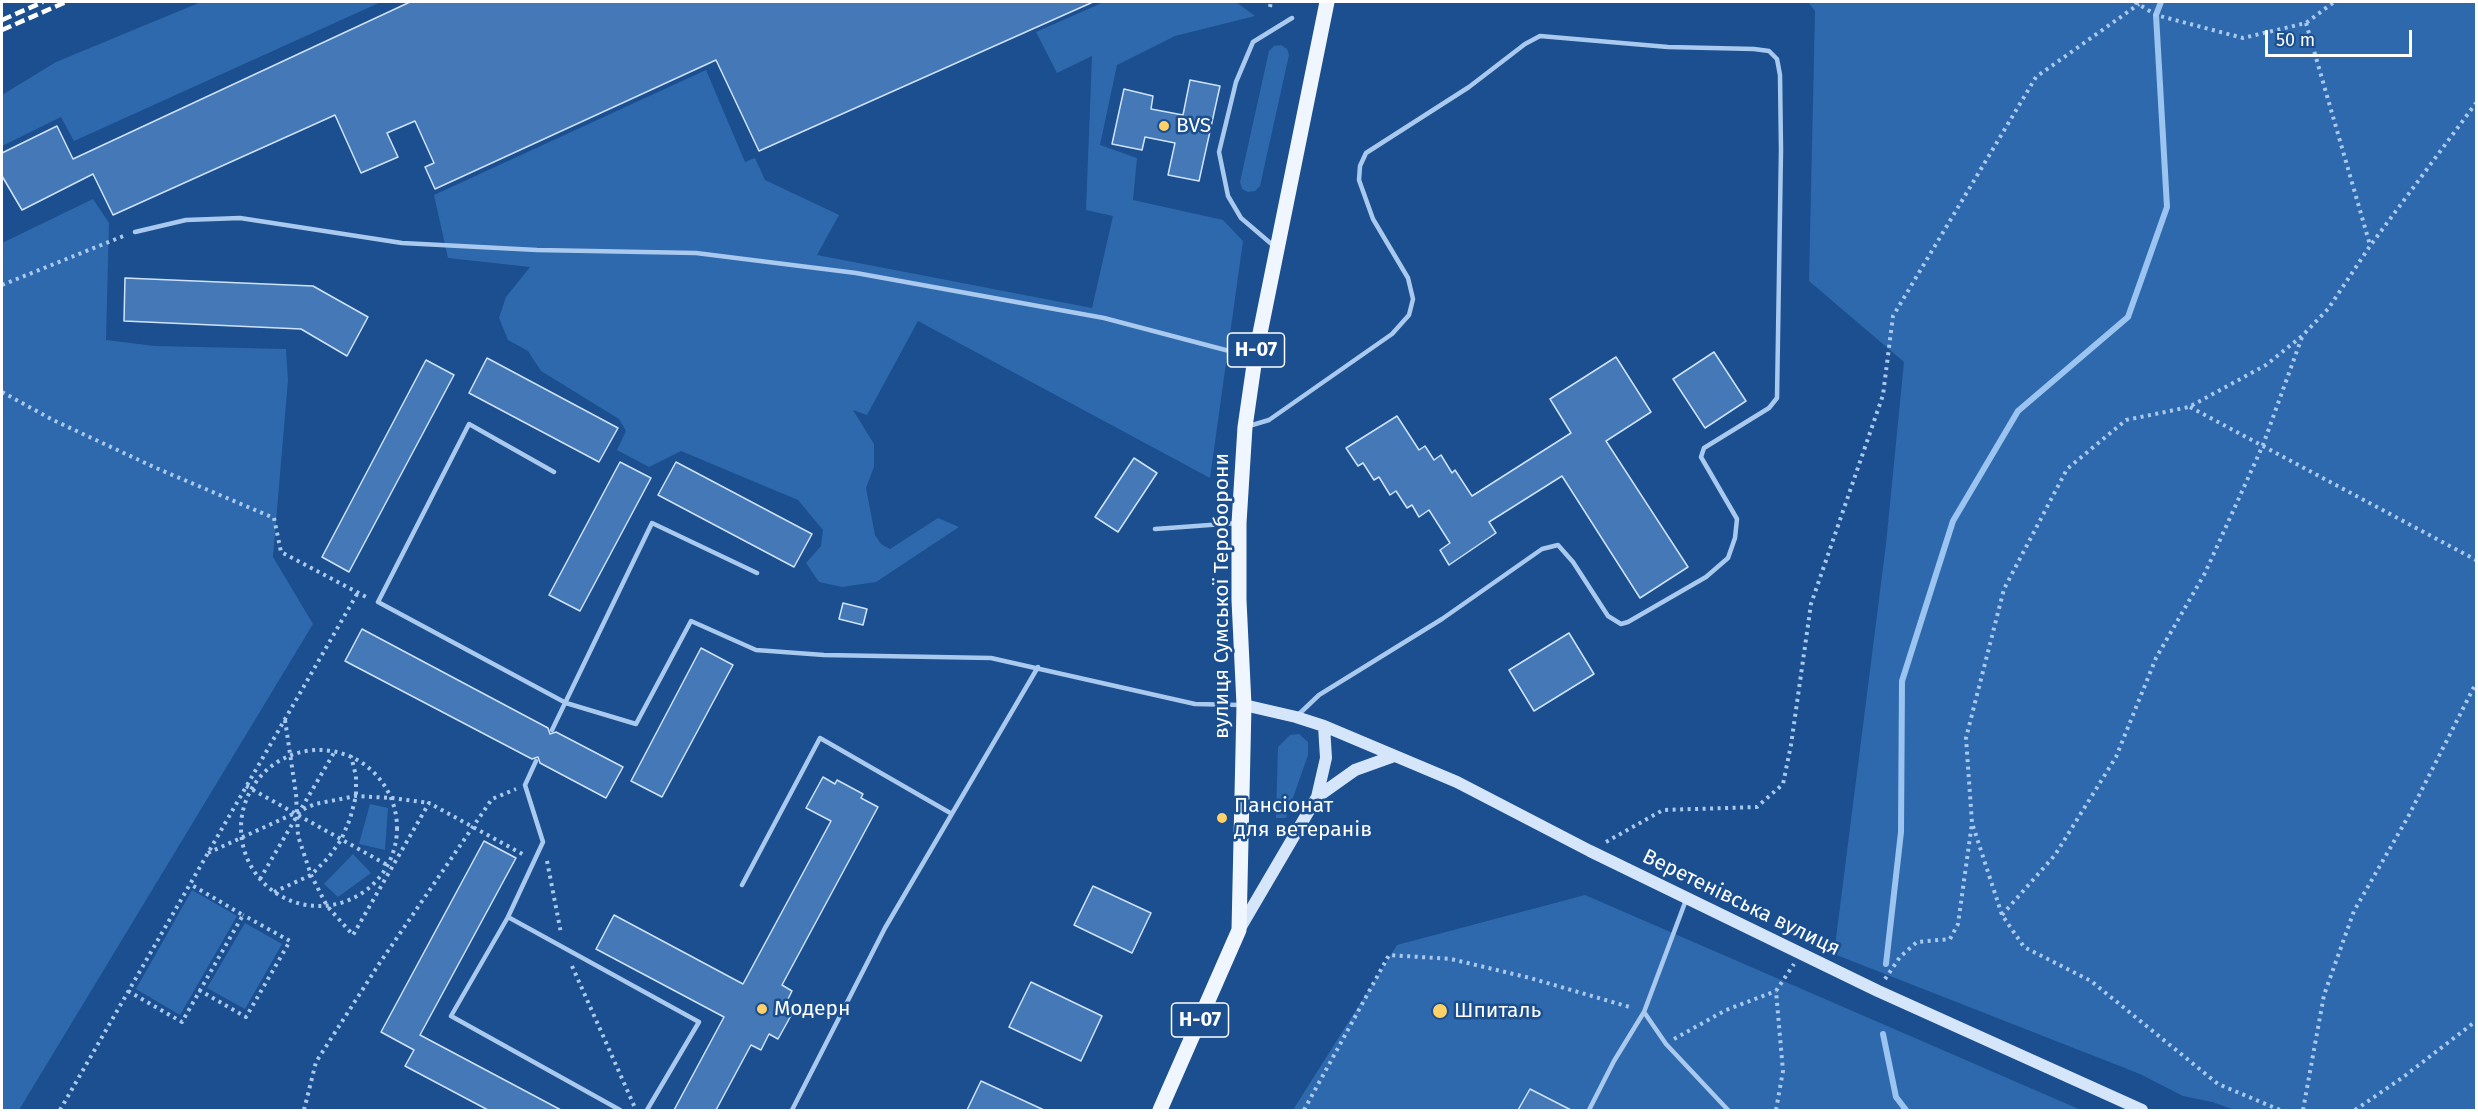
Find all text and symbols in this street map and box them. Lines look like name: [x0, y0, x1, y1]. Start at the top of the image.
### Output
scale bar: [2268, 18, 2415, 56]
text: 50 m: [2276, 29, 2315, 51]
place label: BVS: [1176, 113, 1211, 139]
marker: BVS: [1157, 119, 1171, 133]
road number: Н-07: [1228, 333, 1284, 367]
street label: вулиця Сумської Тероборони: [1209, 453, 1235, 739]
place label: Пансіонат для ветеранів: [1234, 793, 1372, 843]
marker: Пансіонат для ветеранів: [1215, 811, 1229, 825]
street label: Веретенівська вулиця: [1638, 844, 1844, 962]
place label: Модерн: [774, 996, 850, 1022]
place label: Шпиталь: [1454, 998, 1541, 1024]
marker: Модерн: [755, 1002, 769, 1016]
marker: Шпиталь: [1431, 1002, 1449, 1020]
road number: Н-07: [1172, 1003, 1228, 1037]

